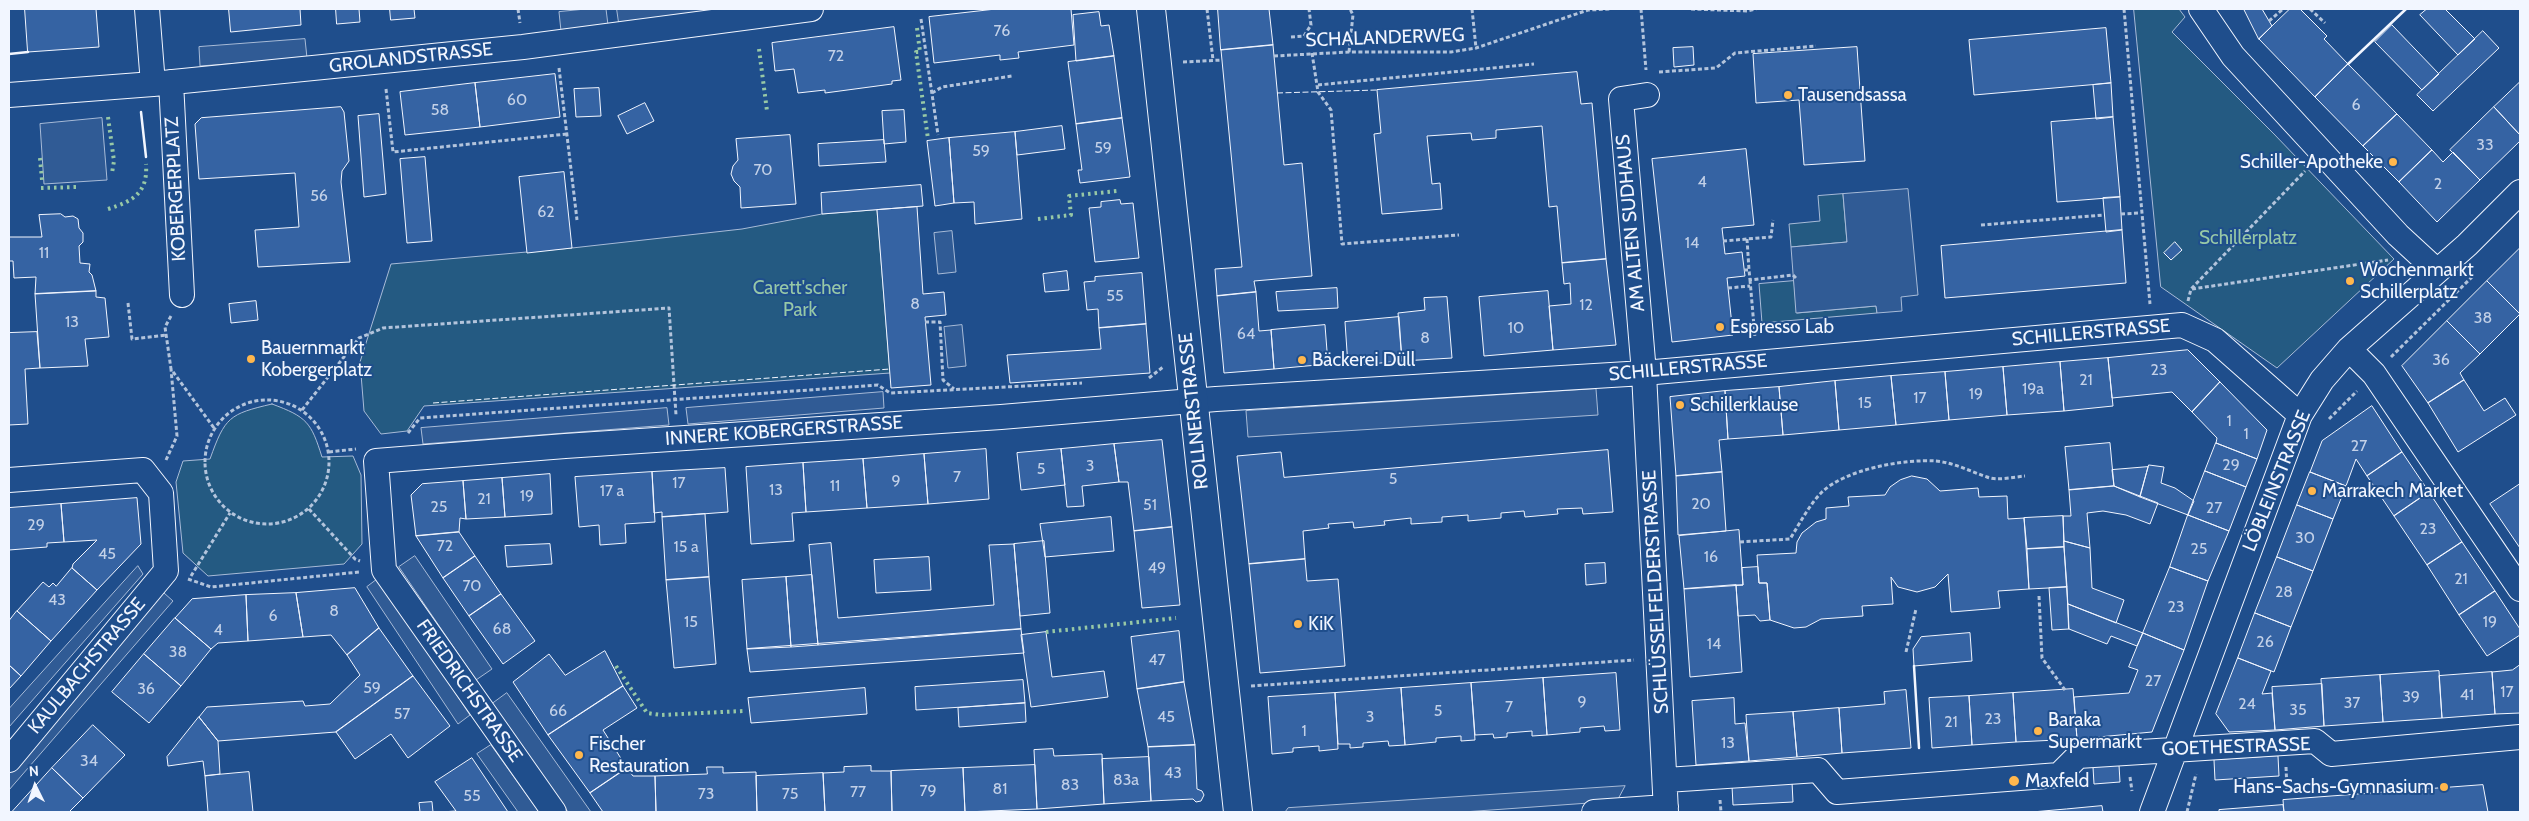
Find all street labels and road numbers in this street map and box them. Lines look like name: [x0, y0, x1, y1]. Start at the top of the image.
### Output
street label: SCHALANDERWEG: [1305, 24, 1465, 52]
street label: GROLANDSTRASSE: [328, 38, 494, 78]
street label: KOBERGERPLATZ: [161, 116, 191, 262]
street label: AM ALTEN SUDHAUS: [1612, 133, 1650, 313]
street label: SCHILLERSTRASSE: [2011, 315, 2171, 351]
street label: ROLLNERSTRASSE: [1174, 331, 1214, 491]
street label: SCHILLERSTRASSE: [1608, 350, 1768, 386]
street label: LÖBLEINSTRASSE: [2238, 407, 2316, 555]
street label: INNERE KOBERGERSTRASSE: [664, 411, 904, 451]
street label: SCHLÜSSELFELDERSTRASSE: [1638, 469, 1674, 715]
street label: KAULBACHSTRASSE: [23, 593, 151, 739]
street label: FRIEDRICHSTRASSE: [411, 615, 527, 767]
street label: GOETHESTRASSE: [2161, 733, 2311, 761]

